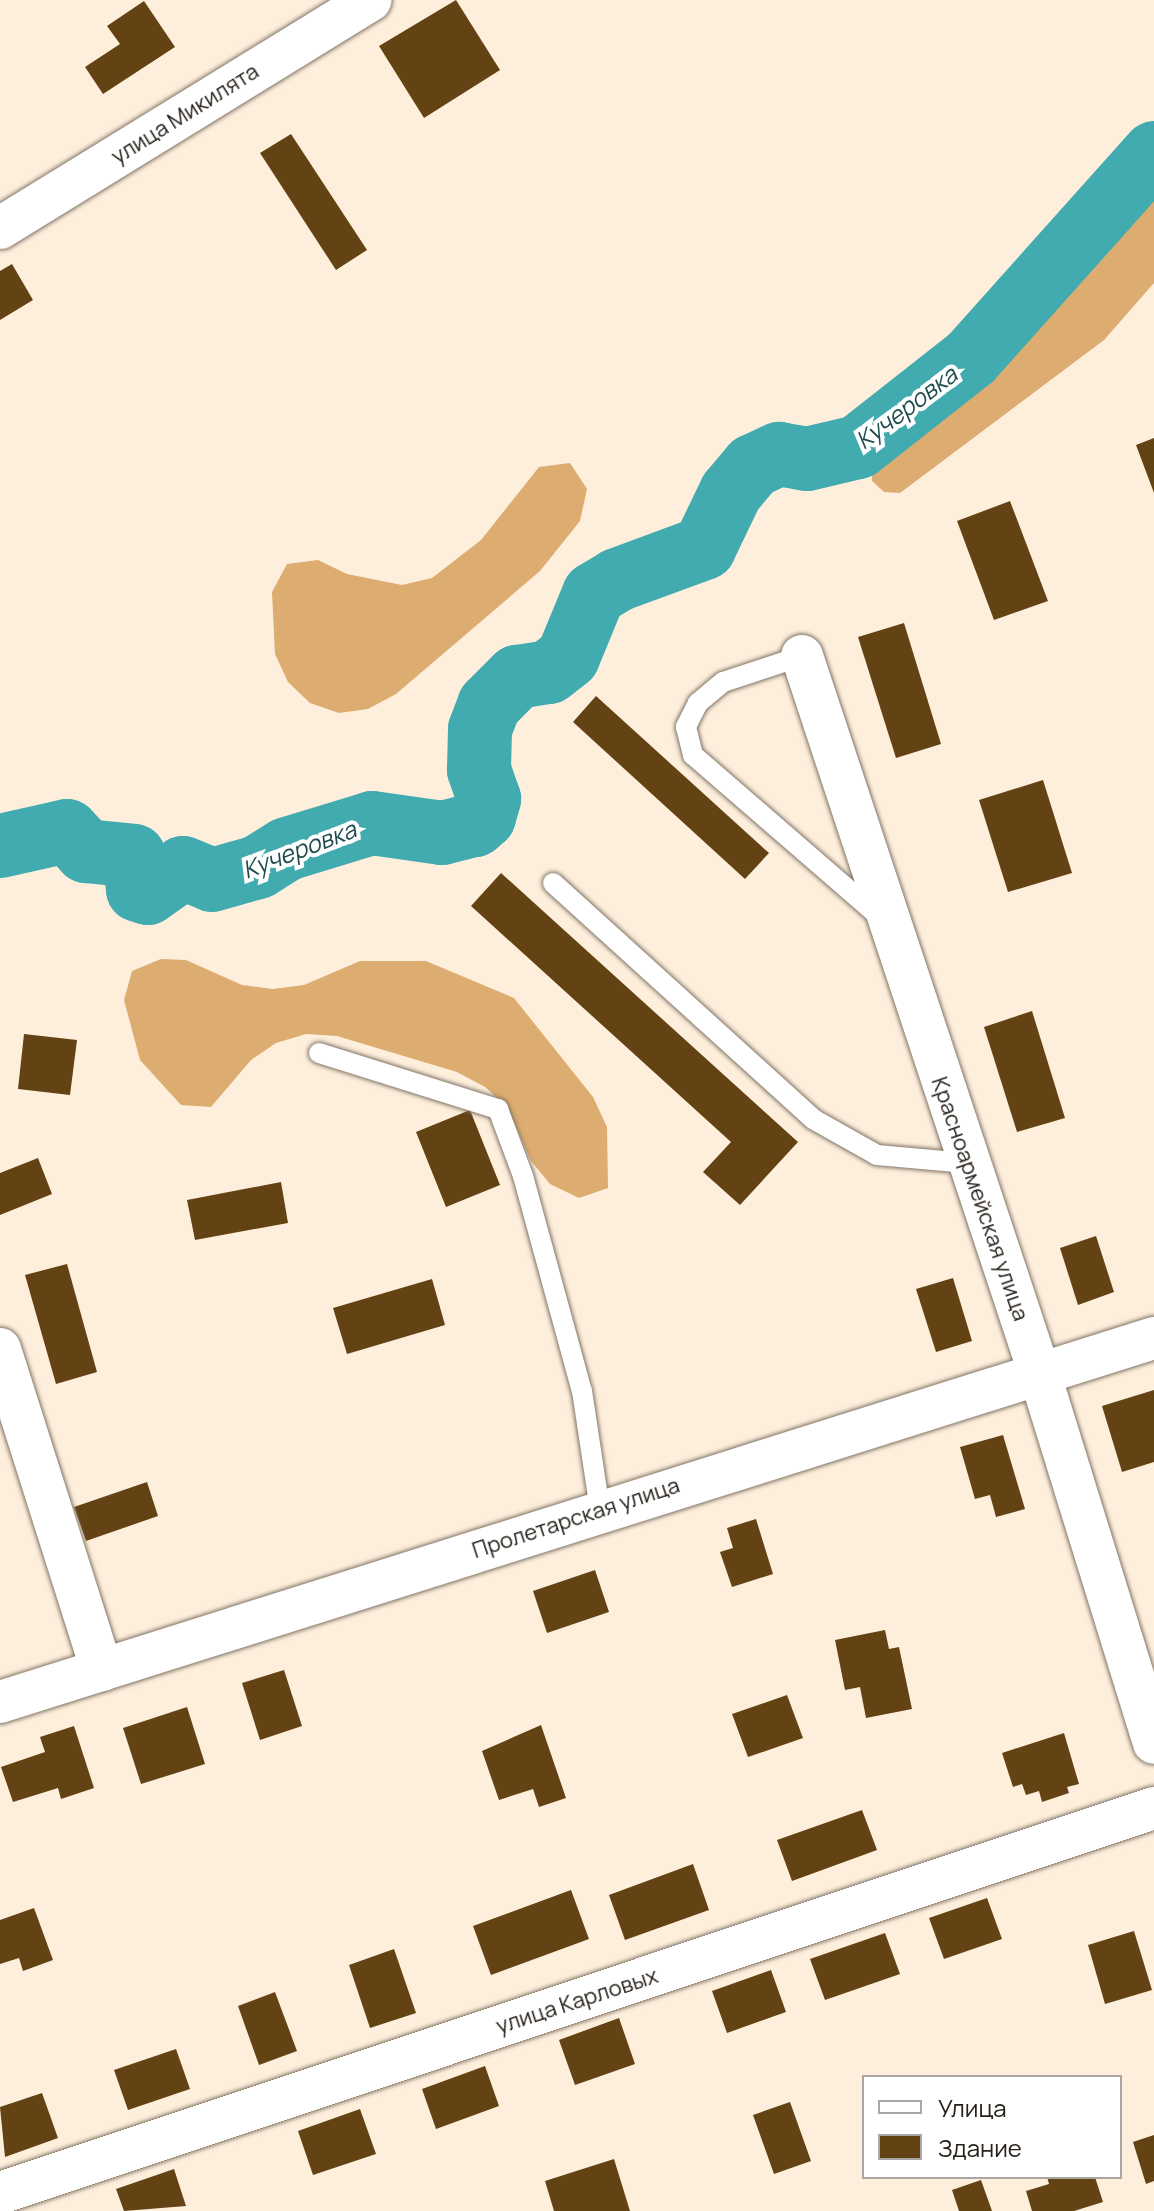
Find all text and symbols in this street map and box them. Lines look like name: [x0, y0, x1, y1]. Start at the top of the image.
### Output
street label: улица Микилята: [106, 58, 264, 170]
water label: Кучеровка: [850, 360, 962, 454]
water label: Кучеровка: [238, 814, 360, 884]
street label: Красноармейская улица: [926, 1074, 1034, 1324]
street label: Пролетарская улица: [469, 1472, 683, 1564]
street label: улица Карловых: [493, 1962, 661, 2040]
legend: [862, 2075, 1122, 2179]
text: Улица: [938, 2091, 1007, 2124]
text: Здание: [938, 2131, 1022, 2164]

